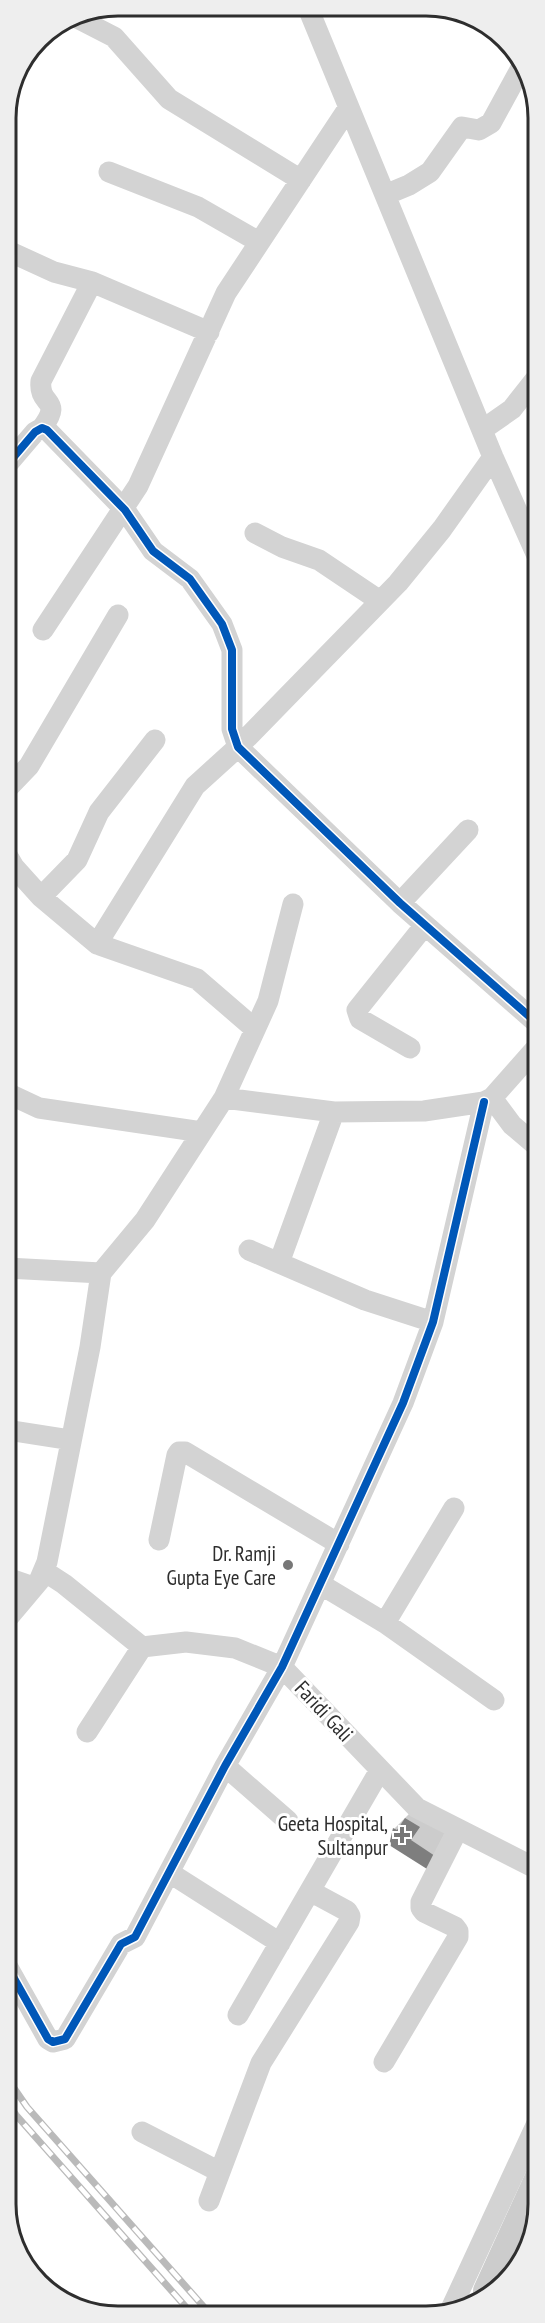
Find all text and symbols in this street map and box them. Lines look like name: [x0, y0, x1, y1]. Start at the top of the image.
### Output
place label: Dr. Ramji Gupta Eye Care: [167, 1540, 276, 1591]
marker: Dr. Ramji Gupta Eye Care: [281, 1558, 295, 1572]
street label: Faridi Gali: [289, 1675, 359, 1747]
place label: Geeta Hospital, Sultanpur: [278, 1810, 388, 1861]
marker: Geeta Hospital, Sultanpur: [393, 1826, 411, 1844]

